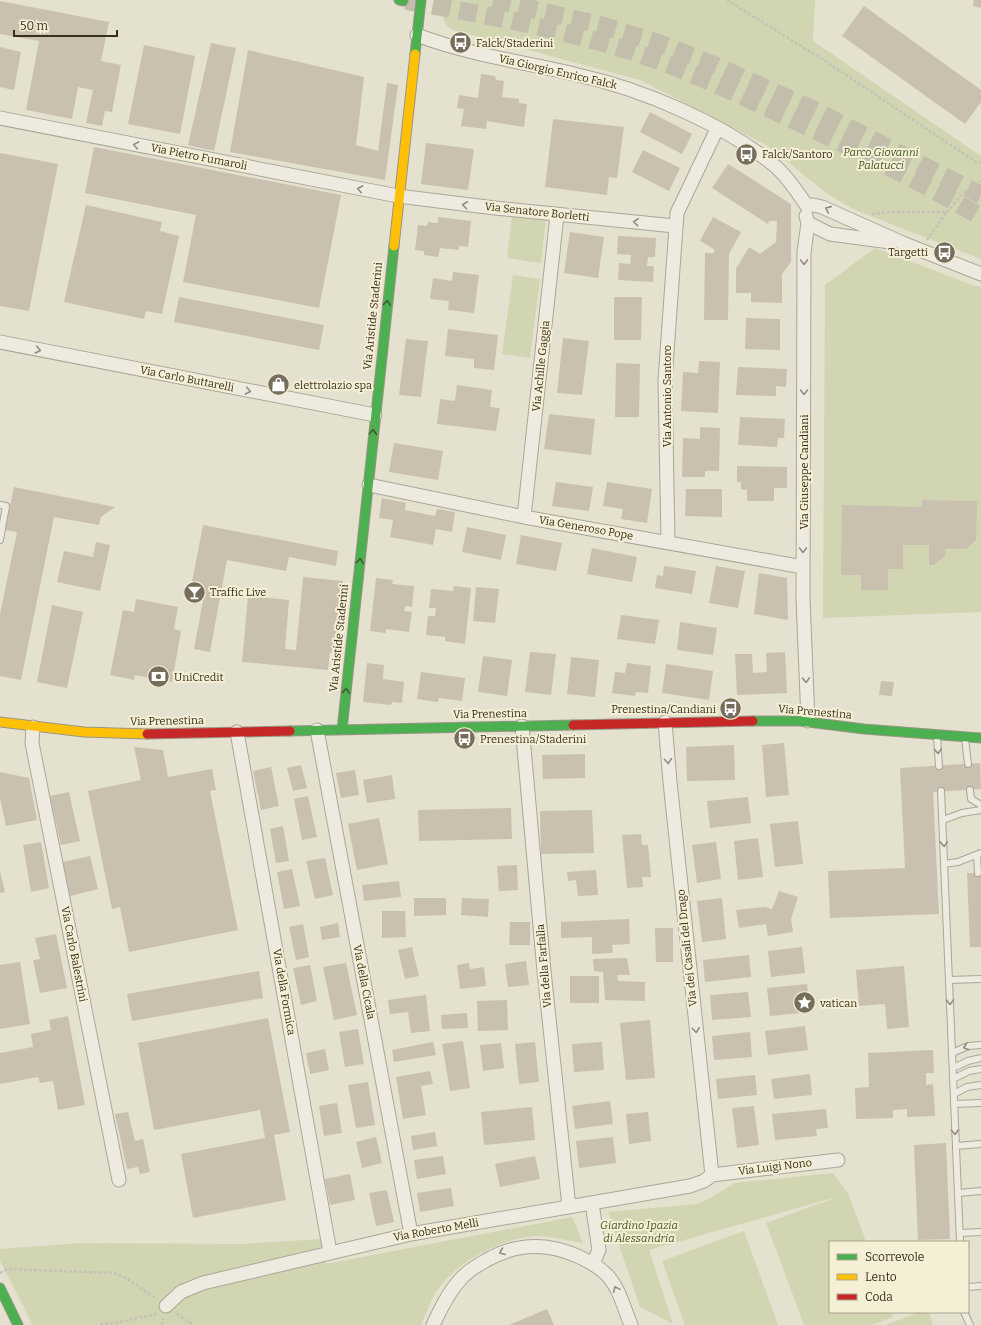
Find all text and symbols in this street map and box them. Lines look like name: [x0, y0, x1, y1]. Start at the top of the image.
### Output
scale bar: [14, 12, 117, 38]
text: 50 m: [20, 19, 49, 33]
bus stop icon: Falck/Staderini: [448, 30, 474, 56]
place label: Falck/Staderini: [476, 37, 554, 50]
street label: Via Giorgio Enrico Falck: [498, 52, 619, 92]
one-way arrow: [133, 141, 140, 149]
street label: Via Pietro Fumaroli: [150, 141, 249, 173]
bus stop icon: Falck/Santoro: [733, 141, 759, 167]
park label: Parco Giovanni Palatucci: [843, 146, 919, 172]
place label: Falck/Santoro: [762, 148, 833, 161]
one-way arrow: [357, 185, 363, 193]
street label: Via Senatore Borletti: [484, 200, 591, 224]
one-way arrow: [462, 201, 468, 210]
one-way arrow: [825, 206, 832, 214]
one-way arrow: [633, 218, 639, 227]
bus stop icon: Targetti: [931, 239, 957, 265]
place label: Targetti: [888, 246, 929, 259]
one-way arrow: [800, 259, 808, 265]
street label: Via Aristide Staderini: [361, 261, 385, 371]
one-way arrow: [382, 300, 391, 306]
street label: Via Achille Gaggia: [530, 320, 552, 412]
one-way arrow: [35, 345, 41, 353]
street label: Via Antonio Santoro: [661, 345, 674, 447]
street label: Via Carlo Buttarelli: [139, 364, 236, 395]
shop icon: elettrolazio spa: [266, 372, 292, 398]
place label: elettrolazio spa: [294, 379, 372, 392]
one-way arrow: [245, 387, 251, 395]
one-way arrow: [800, 389, 808, 395]
street label: Via Giuseppe Candiani: [798, 414, 811, 530]
one-way arrow: [369, 429, 378, 435]
street label: Via Generoso Pope: [538, 513, 634, 543]
one-way arrow: [799, 547, 807, 553]
one-way arrow: [355, 558, 364, 565]
bar icon: Traffic Live: [182, 579, 208, 605]
street label: Via Aristide Staderini: [327, 583, 351, 693]
place label: Traffic Live: [210, 586, 266, 599]
bank icon: UniCredit: [146, 664, 172, 690]
place label: UniCredit: [174, 671, 224, 684]
one-way arrow: [802, 677, 811, 683]
one-way arrow: [341, 688, 350, 694]
bus stop icon: Prenestina/Candiani: [718, 696, 744, 722]
street label: Via Prenestina: [778, 702, 852, 722]
place label: Prenestina/Candiani: [611, 703, 717, 716]
street label: Via Prenestina: [453, 707, 527, 721]
street label: Via Prenestina: [130, 714, 204, 728]
bus stop icon: Prenestina/Staderini: [451, 726, 477, 752]
place label: Prenestina/Staderini: [480, 733, 587, 746]
one-way arrow: [934, 748, 943, 754]
one-way arrow: [663, 758, 672, 764]
one-way arrow: [939, 841, 948, 847]
street label: Via dei Casali del Drago: [674, 889, 700, 1007]
street label: Via Carlo Balestrini: [58, 905, 90, 1004]
street label: Via della Farfalla: [534, 924, 554, 1008]
street label: Via della Cicala: [350, 943, 378, 1021]
street label: Via della Formica: [270, 948, 298, 1036]
place icon: vatican: [792, 990, 818, 1016]
place label: vatican: [819, 997, 857, 1010]
one-way arrow: [946, 999, 954, 1005]
one-way arrow: [691, 1027, 700, 1033]
one-way arrow: [963, 1043, 970, 1051]
one-way arrow: [951, 1129, 960, 1135]
street label: Via Luigi Nono: [737, 1156, 813, 1178]
street label: Via Roberto Melli: [392, 1216, 481, 1244]
park label: Giardino Ipazia di Alessandria: [600, 1219, 678, 1245]
legend: [829, 1241, 969, 1313]
one-way arrow: [499, 1247, 507, 1255]
text: Scorrevole: [865, 1250, 924, 1264]
text: Lento: [865, 1270, 897, 1284]
one-way arrow: [613, 1286, 621, 1294]
text: Coda: [865, 1290, 893, 1304]

